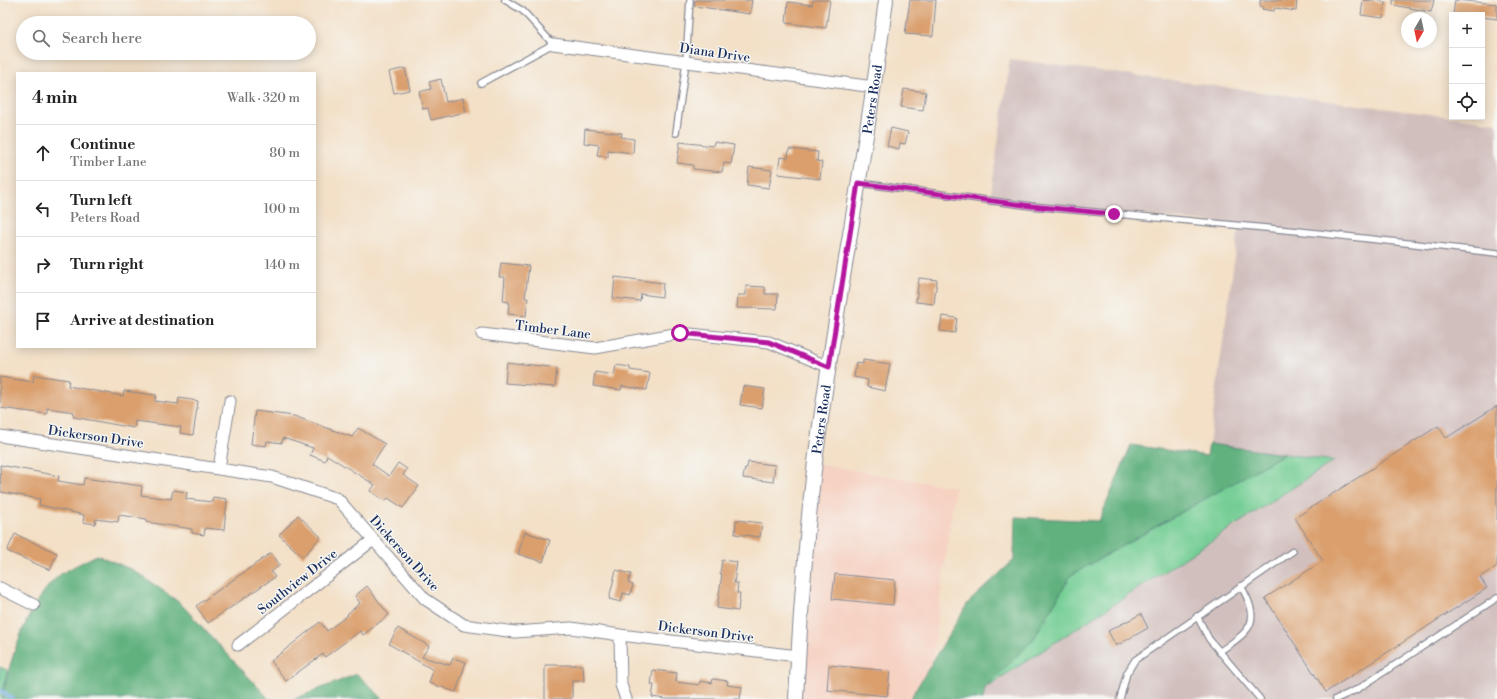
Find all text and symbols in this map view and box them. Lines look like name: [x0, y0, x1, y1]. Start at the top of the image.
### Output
north arrow: [1401, 12, 1437, 48]
map controls: [1449, 12, 1485, 120]
button: +: [1449, 12, 1485, 48]
search box: [16, 16, 316, 60]
icon: search: [30, 27, 52, 49]
text: Search here: [62, 29, 142, 48]
street label: Diana Drive: [679, 40, 752, 66]
button: −: [1449, 48, 1485, 84]
street label: Peters Road: [860, 63, 886, 135]
button: locate: [1449, 84, 1485, 120]
text: 4 min: [32, 87, 77, 109]
text: Walk · 320 m: [227, 90, 300, 106]
text: Continue: [70, 135, 135, 154]
icon: ahead: [32, 142, 54, 164]
text: 80 m: [269, 145, 300, 161]
text: Timber Lane: [70, 154, 147, 170]
text: Turn left: [70, 191, 132, 210]
icon: left: [32, 198, 54, 220]
text: 100 m: [264, 201, 300, 217]
route end: [1105, 205, 1123, 223]
text: Peters Road: [70, 210, 140, 226]
icon: right: [32, 254, 54, 276]
text: Turn right: [70, 255, 144, 274]
text: 140 m: [264, 257, 300, 273]
icon: arrive: [32, 310, 54, 332]
text: Arrive at destination: [70, 311, 214, 330]
street label: Timber Lane: [514, 317, 592, 343]
route start: [671, 324, 689, 342]
street label: Peters Road: [809, 383, 835, 455]
street label: Dickerson Drive: [47, 422, 145, 452]
street label: Dickerson Drive: [366, 513, 443, 595]
street label: Southview Drive: [255, 545, 341, 618]
street label: Dickerson Drive: [657, 618, 755, 646]

